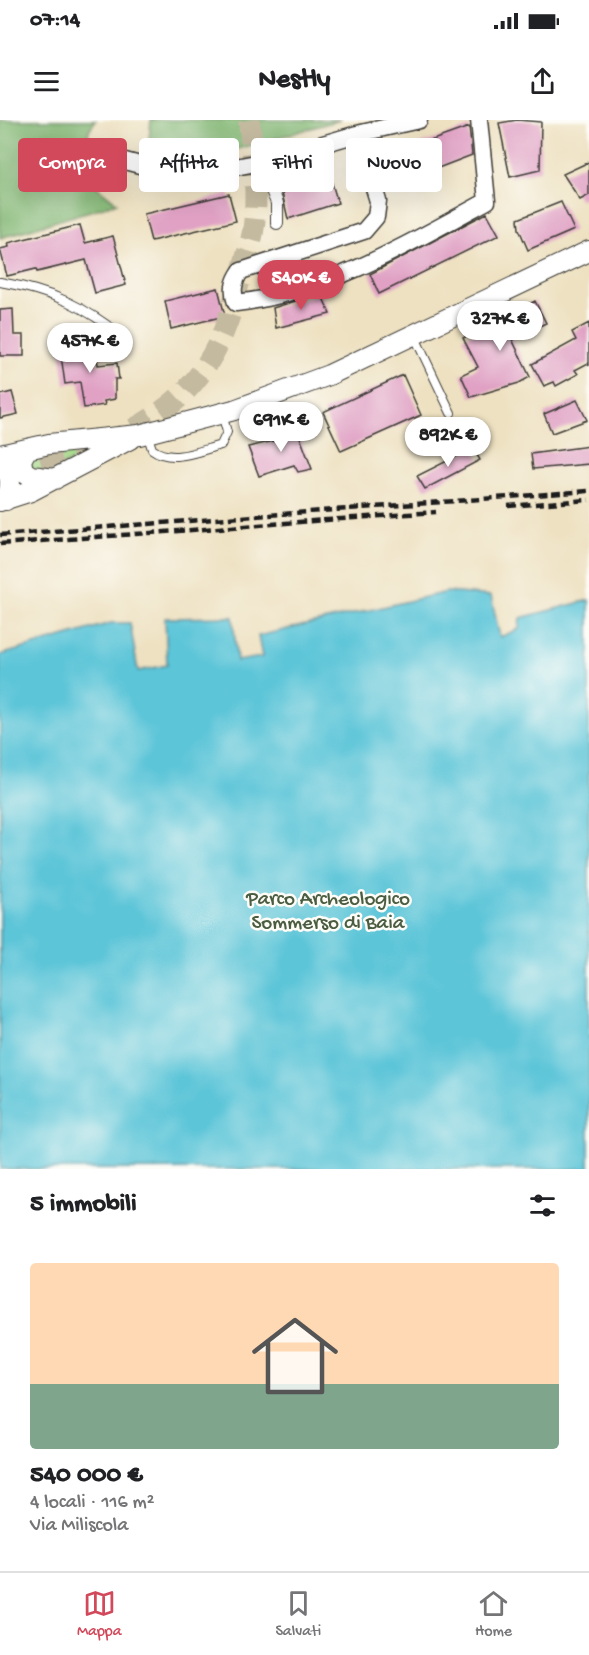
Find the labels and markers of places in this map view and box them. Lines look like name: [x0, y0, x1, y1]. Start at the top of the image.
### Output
pin: 540K €: [252, 260, 350, 311]
pin: 327K €: [451, 301, 549, 352]
pin: 457K €: [41, 323, 139, 374]
pin: 691K €: [232, 402, 330, 453]
pin: 892K €: [399, 417, 497, 468]

